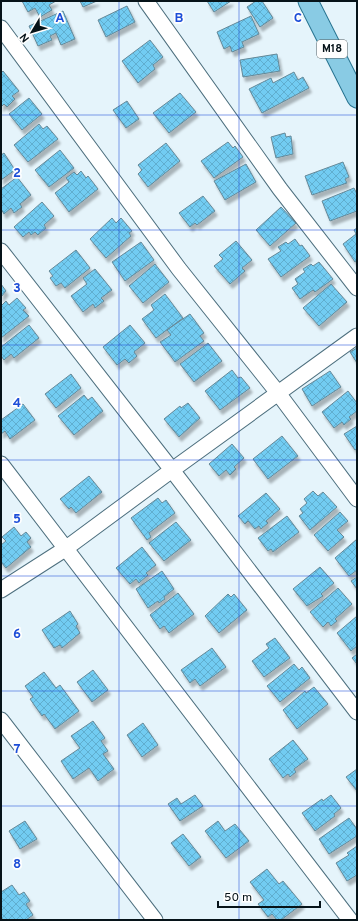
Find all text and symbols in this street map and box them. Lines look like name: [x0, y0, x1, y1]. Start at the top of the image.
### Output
text: A: [55, 11, 65, 27]
text: B: [175, 11, 184, 27]
text: C: [294, 11, 302, 27]
north arrow: [12, 12, 52, 52]
text: N: [17, 30, 33, 45]
road number: M18: [317, 40, 347, 58]
text: 2: [13, 166, 21, 182]
text: 3: [13, 281, 21, 297]
text: 4: [13, 396, 21, 412]
text: 5: [13, 512, 21, 528]
text: 6: [13, 627, 21, 643]
text: 7: [14, 742, 21, 758]
text: 8: [13, 857, 21, 873]
scale bar: [218, 883, 320, 909]
text: 50 m: [224, 890, 252, 906]

